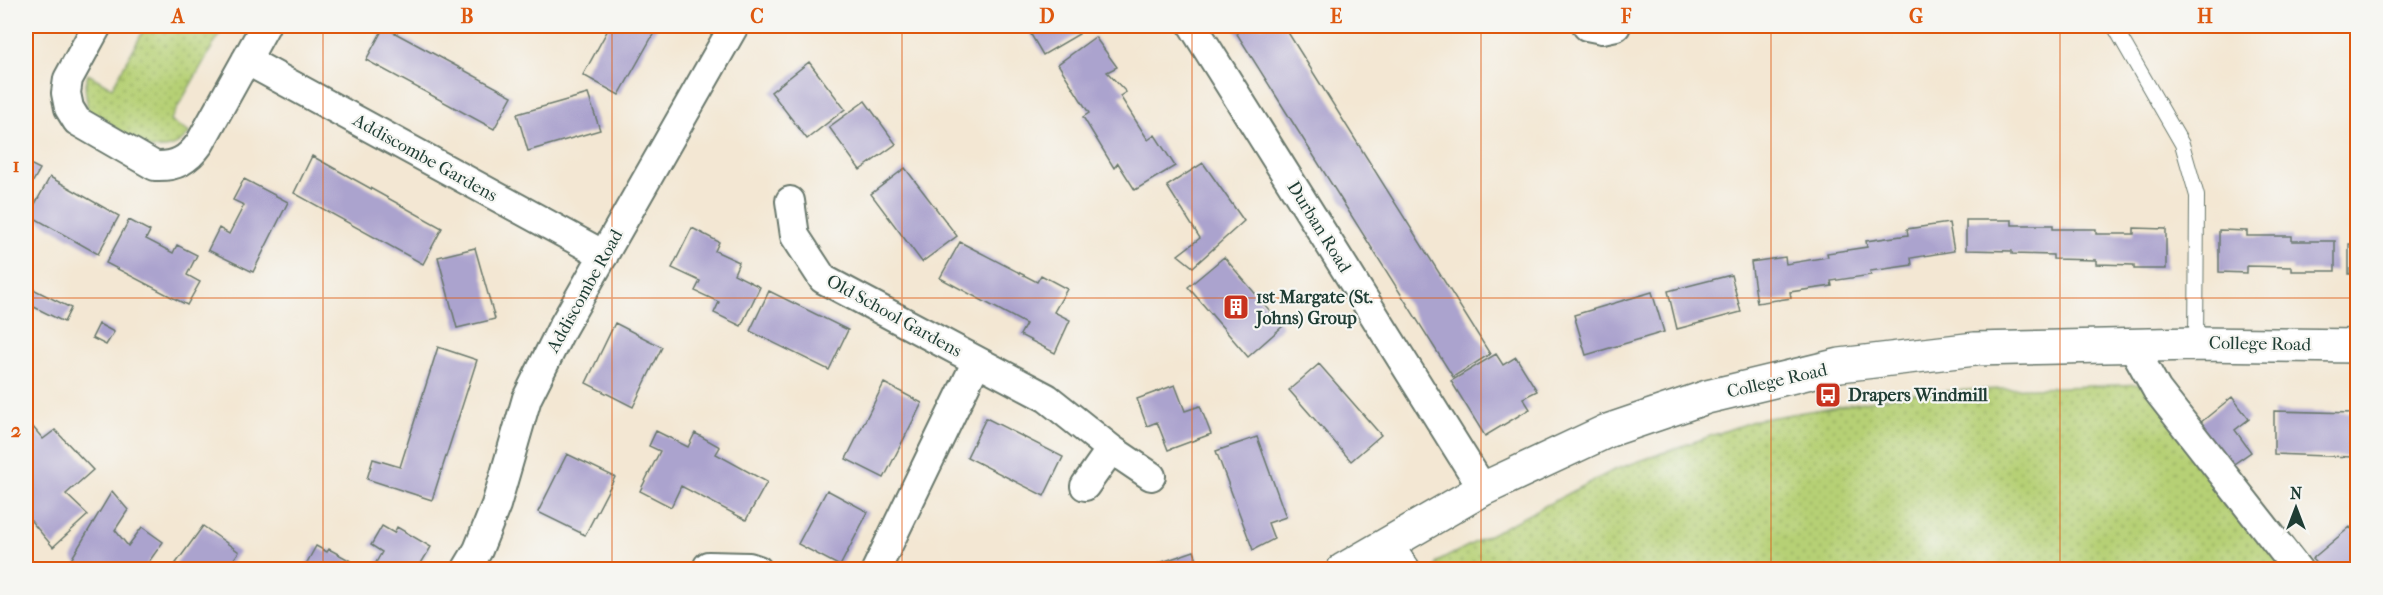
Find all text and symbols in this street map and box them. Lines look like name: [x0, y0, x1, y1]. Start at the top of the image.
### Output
text: A: [170, 5, 186, 28]
text: B: [460, 5, 474, 28]
text: C: [750, 5, 764, 28]
text: D: [1039, 5, 1055, 28]
text: E: [1330, 5, 1342, 28]
text: F: [1620, 5, 1632, 28]
text: G: [1909, 5, 1923, 28]
text: H: [2197, 5, 2213, 28]
street label: Addiscombe Gardens: [348, 109, 501, 207]
text: 1: [12, 154, 20, 177]
street label: Durban Road: [1283, 177, 1355, 277]
street label: Addiscombe Road: [542, 226, 628, 357]
street label: Old School Gardens: [823, 270, 966, 362]
place label: 1st Margate (St. Johns) Group: [1254, 287, 1374, 329]
building icon: 1st Margate (St. Johns) Group: [1221, 292, 1251, 322]
street label: College Road: [2209, 333, 2312, 355]
street label: College Road: [1725, 359, 1829, 403]
bus stop icon: Drapers Windmill: [1813, 380, 1843, 410]
place label: Drapers Windmill: [1848, 385, 1989, 406]
text: 2: [11, 419, 21, 442]
north arrow: [2266, 478, 2326, 538]
text: N: [2290, 484, 2303, 503]

